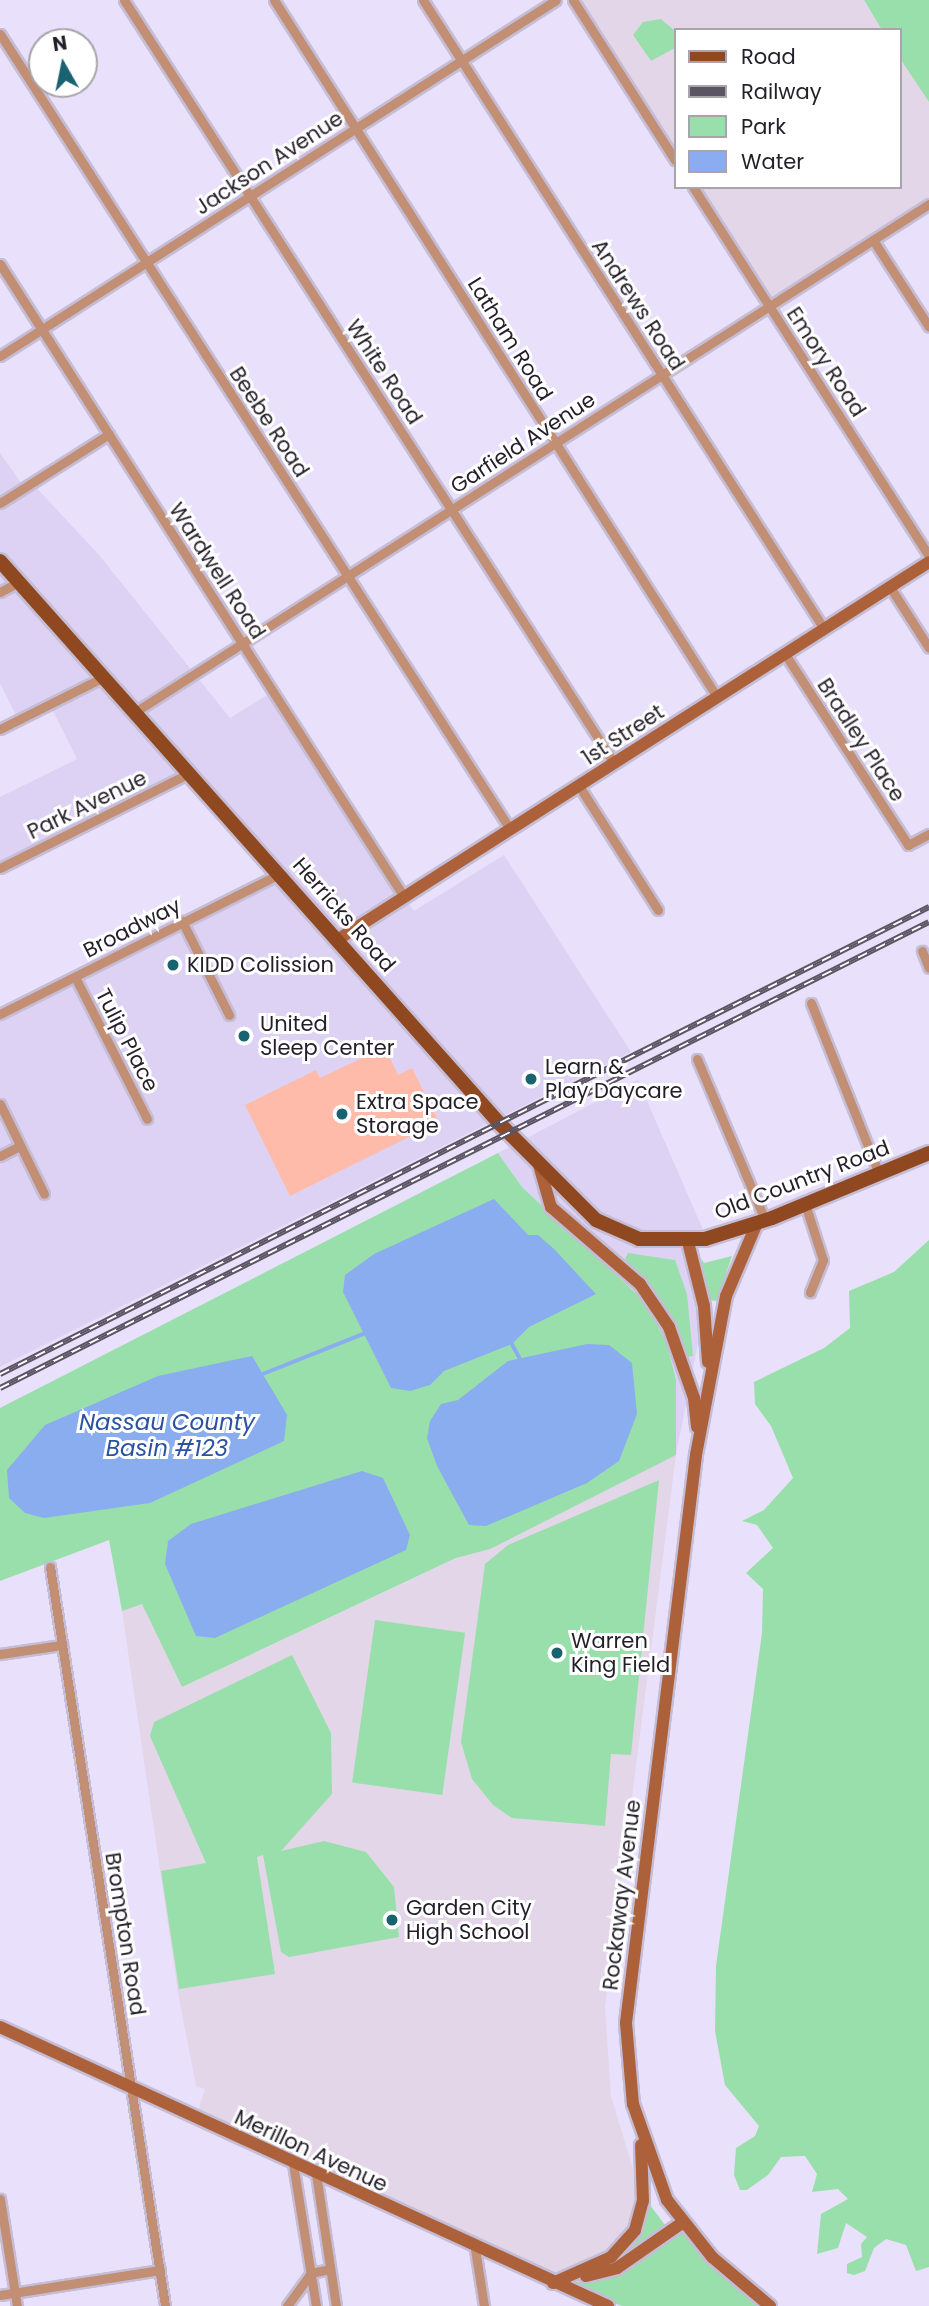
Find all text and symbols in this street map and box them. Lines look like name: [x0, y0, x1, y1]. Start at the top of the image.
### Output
north arrow: [28, 28, 98, 98]
legend: [674, 28, 901, 189]
text: N: [51, 29, 69, 58]
text: Road: [741, 42, 796, 71]
text: Railway: [741, 77, 822, 106]
street label: Jackson Avenue: [190, 106, 348, 220]
text: Park: [741, 112, 786, 141]
text: Water: [741, 147, 804, 176]
street label: Andrews Road: [586, 235, 690, 375]
street label: Latham Road: [462, 273, 558, 405]
street label: Emory Road: [781, 302, 871, 422]
street label: White Road: [341, 315, 427, 429]
street label: Beebe Road: [224, 362, 314, 482]
street label: Garfield Avenue: [446, 387, 600, 499]
street label: Wardwell Road: [164, 498, 270, 644]
street label: Bradley Place: [812, 674, 910, 806]
street label: 1st Street: [577, 699, 669, 771]
street label: Park Avenue: [23, 765, 151, 845]
street label: Herricks Road: [288, 853, 400, 977]
street label: Broadway: [79, 893, 185, 963]
place label: KIDD Colission: [187, 952, 334, 978]
marker: KIDD Colission: [165, 957, 181, 973]
street label: Tulip Place: [90, 984, 164, 1096]
place label: United Sleep Center: [260, 1011, 395, 1061]
marker: United Sleep Center: [234, 1026, 254, 1046]
place label: Learn & Play Daycare: [545, 1054, 683, 1104]
marker: Learn & Play Daycare: [523, 1071, 539, 1087]
place label: Extra Space Storage: [356, 1089, 479, 1139]
marker: Extra Space Storage: [334, 1106, 350, 1122]
street label: Old Country Road: [711, 1135, 893, 1225]
water label: Nassau County Basin #123: [79, 1408, 255, 1462]
place label: Warren King Field: [571, 1628, 670, 1678]
marker: Warren King Field: [549, 1645, 565, 1661]
street label: Rockaway Avenue: [598, 1798, 646, 1992]
street label: Brompton Road: [100, 1851, 150, 2017]
place label: Garden City High School: [406, 1895, 531, 1945]
marker: Garden City High School: [384, 1912, 400, 1928]
street label: Merillon Avenue: [231, 2105, 391, 2197]

